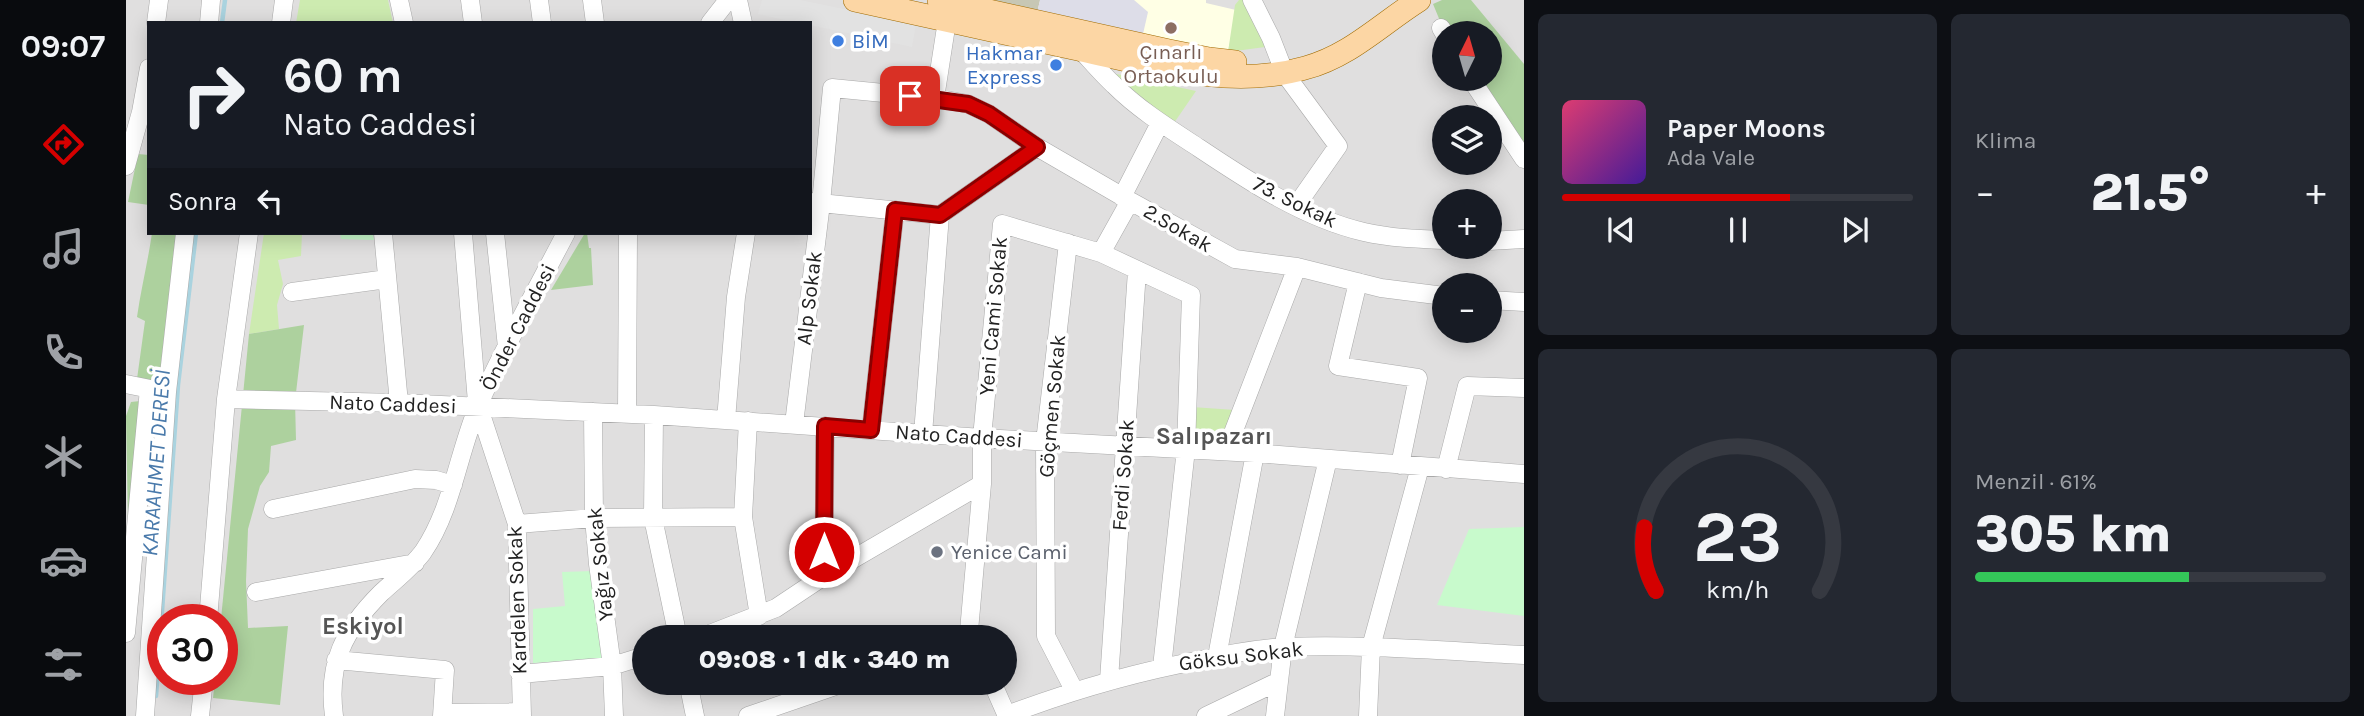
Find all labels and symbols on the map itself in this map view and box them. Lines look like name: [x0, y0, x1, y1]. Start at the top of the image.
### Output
marker: Çınarlı Ortaokulu: [1163, 20, 1179, 36]
north arrow: [1432, 21, 1502, 91]
place label: BİM: [852, 29, 889, 53]
marker: BİM: [830, 33, 846, 49]
place label: Çınarlı Ortaokulu: [1123, 40, 1219, 88]
place label: Hakmar Express: [966, 41, 1042, 89]
marker: Hakmar Express: [1048, 57, 1064, 73]
pin: [880, 66, 940, 126]
street label: 73. Sokak: [1249, 171, 1341, 233]
street label: 2.Sokak: [1139, 199, 1217, 257]
street label: Yeni Cami Sokak: [974, 235, 1012, 397]
street label: Alp Sokak: [791, 249, 827, 346]
street label: Önder Caddesi: [476, 259, 560, 395]
street label: Göçmen Sokak: [1034, 333, 1070, 478]
water label: KARAAHMET DERESİ: [136, 368, 176, 557]
street label: Nato Caddesi: [329, 390, 457, 418]
street label: Ferdi Sokak: [1107, 418, 1139, 532]
street label: Nato Caddesi: [894, 420, 1024, 452]
district label: Salıpazarı: [1156, 422, 1272, 450]
street label: Yağız Sokak: [582, 506, 618, 622]
position arrow: [787, 515, 861, 589]
street label: Kardelen Sokak: [502, 525, 532, 675]
place label: Yenice Cami: [951, 540, 1068, 564]
marker: Yenice Cami: [929, 544, 945, 560]
speed limit sign: 30: [147, 604, 238, 695]
district label: Eskiyol: [322, 612, 404, 640]
street label: Göksu Sokak: [1178, 636, 1305, 676]

